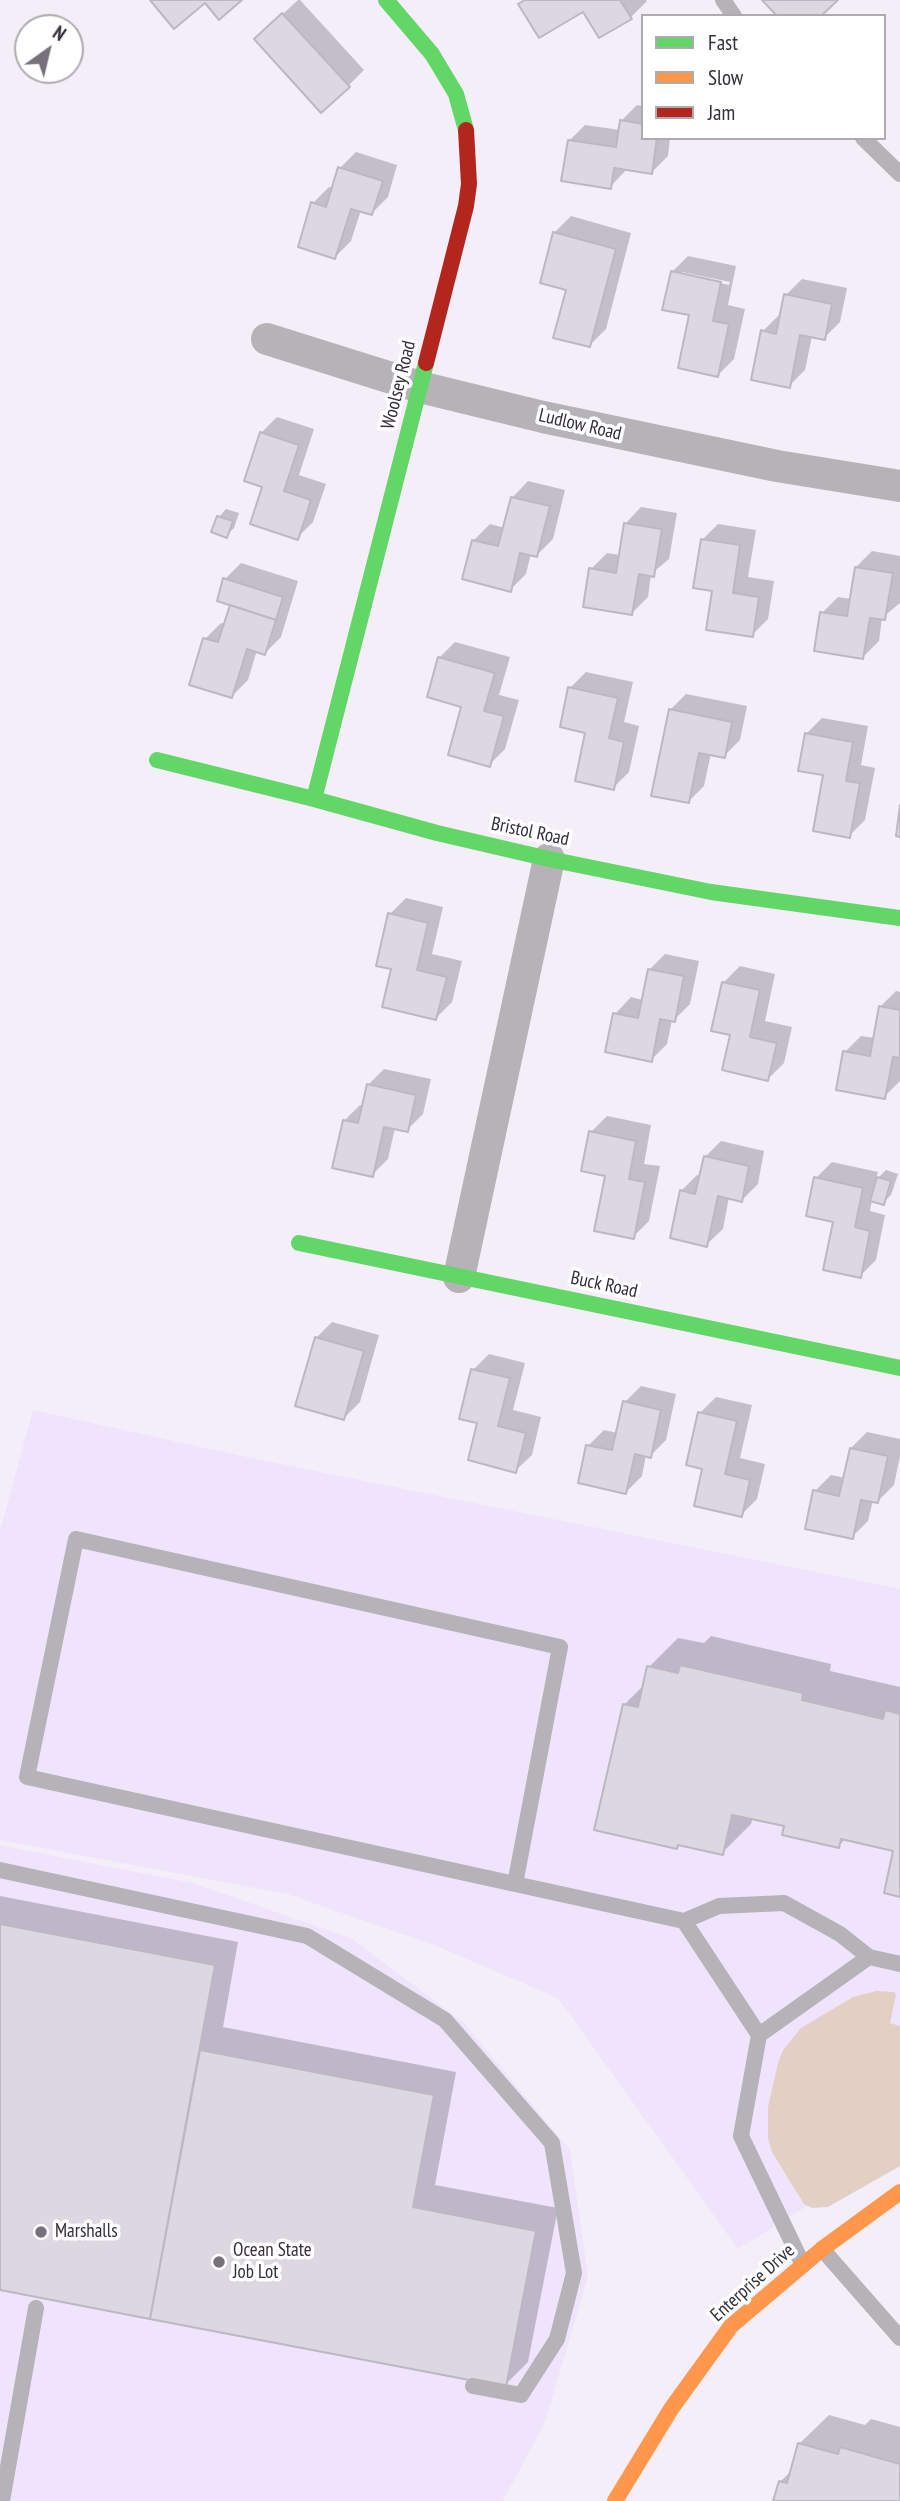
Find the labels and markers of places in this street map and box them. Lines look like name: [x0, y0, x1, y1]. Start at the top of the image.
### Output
place label: Marshalls: [55, 2221, 118, 2243]
marker: Marshalls: [33, 2224, 49, 2240]
place label: Ocean State Job Lot: [233, 2240, 312, 2284]
marker: Ocean State Job Lot: [211, 2254, 227, 2270]

